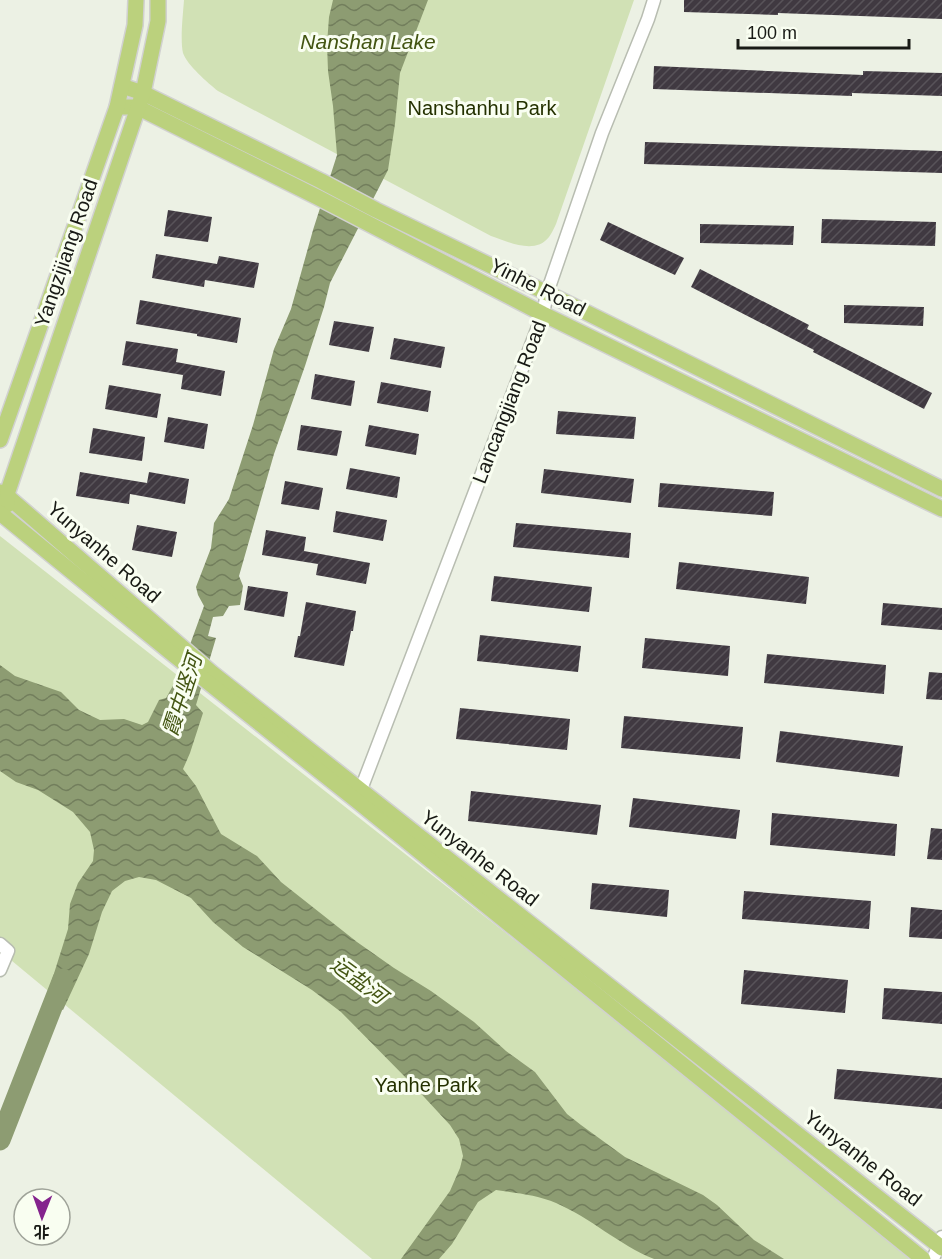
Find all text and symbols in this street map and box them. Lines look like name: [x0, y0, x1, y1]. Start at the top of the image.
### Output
scale bar: [738, 12, 909, 50]
text: 100 m: [747, 23, 797, 43]
water label: Nanshan Lake: [300, 30, 436, 53]
park label: Nanshanhu Park: [408, 97, 557, 119]
street label: Yangzijiang Road: [30, 176, 102, 330]
street label: Yinhe Road: [487, 254, 589, 320]
street label: Lancangjiang Road: [468, 318, 550, 486]
street label: Yunyanhe Road: [43, 497, 165, 607]
water label: 霞中竖河: [158, 648, 207, 738]
street label: Yunyanhe Road: [417, 806, 543, 910]
water label: 运盐河: [327, 952, 394, 1011]
park label: Yanhe Park: [374, 1074, 479, 1096]
street label: Yunyanhe Road: [800, 1106, 926, 1210]
north arrow: [12, 1187, 72, 1247]
text: 北: [34, 1223, 50, 1240]

